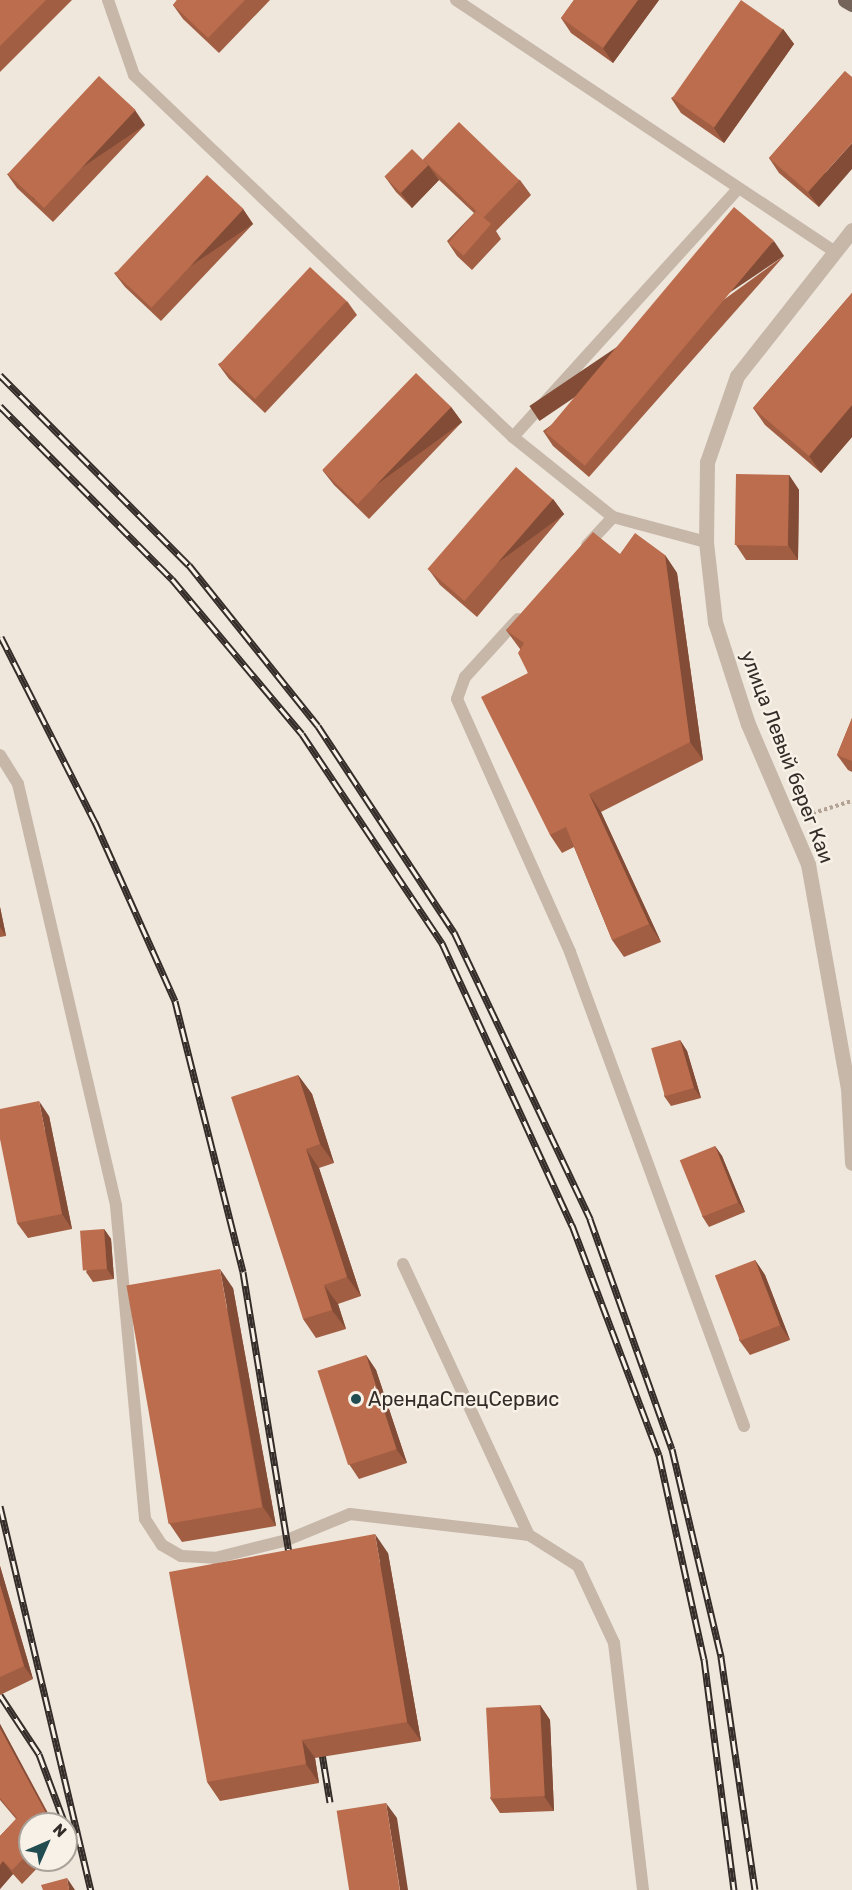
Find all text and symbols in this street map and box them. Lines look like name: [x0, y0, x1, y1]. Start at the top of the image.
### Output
street label: улица Левый берег Каи: [735, 647, 839, 867]
place label: АрендаСпецСервис: [368, 1387, 559, 1411]
marker: АрендаСпецСервис: [349, 1392, 363, 1406]
north arrow: [18, 1812, 78, 1872]
text: N: [49, 1820, 70, 1841]

